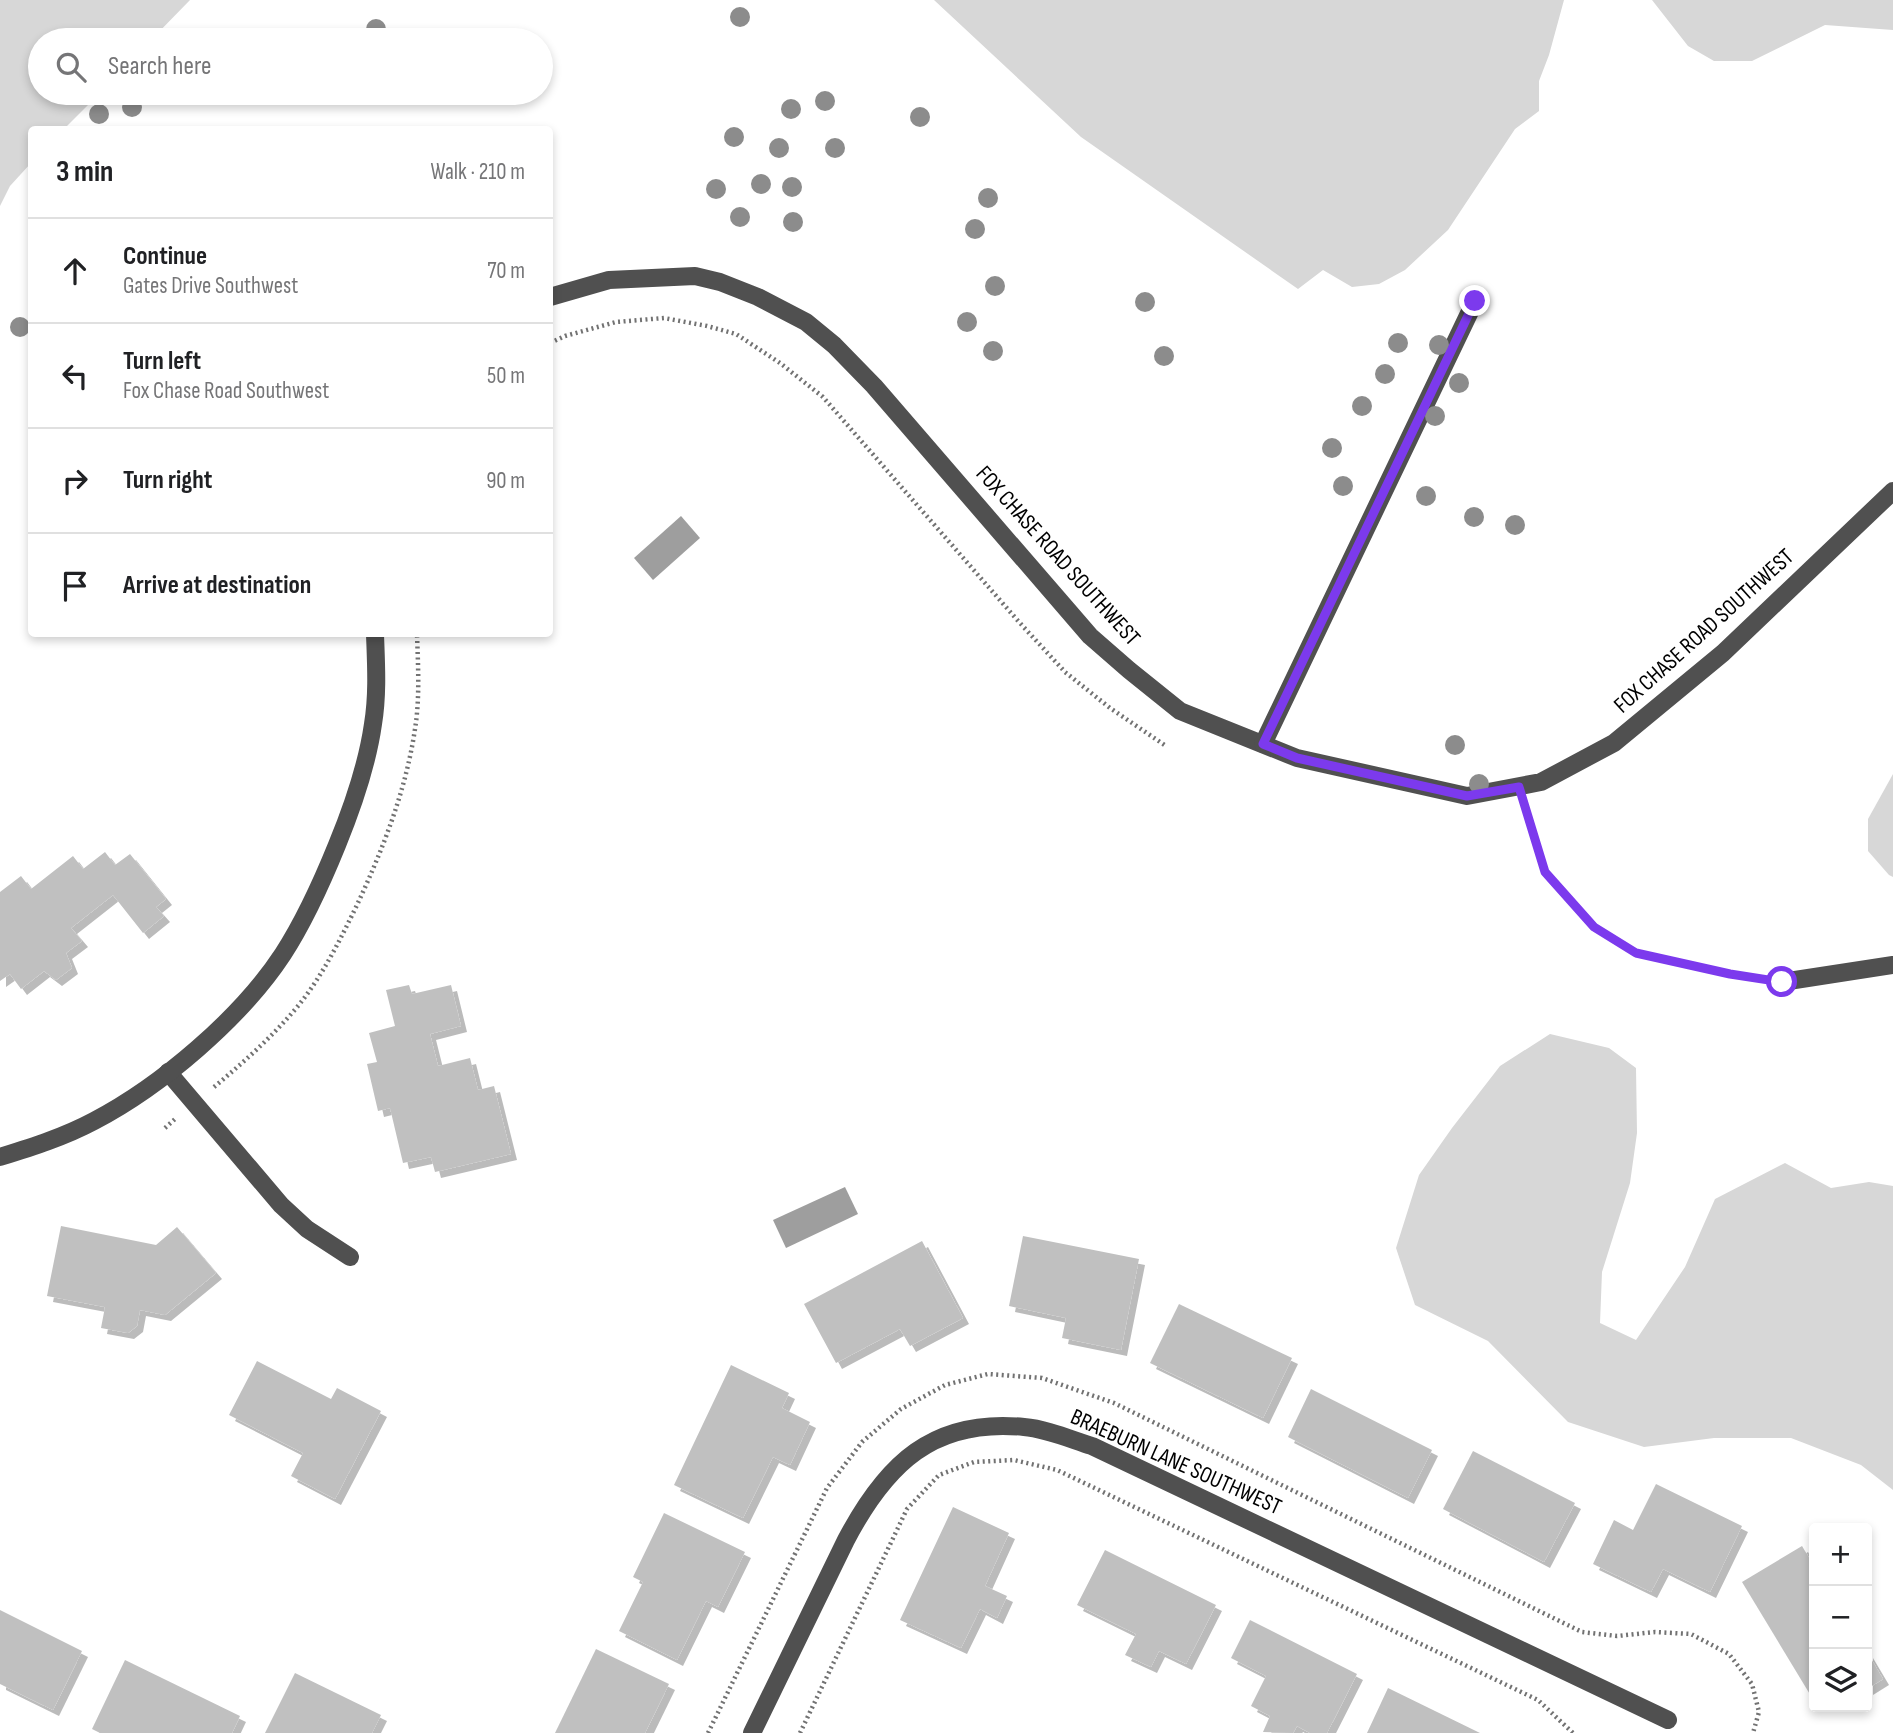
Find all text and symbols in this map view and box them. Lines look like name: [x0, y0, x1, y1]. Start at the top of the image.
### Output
search box: [28, 28, 553, 105]
icon: search: [52, 48, 90, 86]
text: Search here: [108, 51, 211, 82]
text: 3 min: [56, 154, 113, 190]
text: Walk · 210 m: [431, 158, 525, 186]
text: Continue: [123, 241, 207, 272]
icon: ahead: [56, 252, 94, 290]
text: 70 m: [487, 257, 525, 285]
text: Gates Drive Southwest: [123, 272, 298, 300]
route end: [1459, 285, 1490, 316]
text: Turn left: [123, 346, 201, 377]
icon: left: [56, 357, 94, 395]
text: 50 m: [487, 362, 525, 390]
text: Fox Chase Road Southwest: [123, 377, 329, 405]
street label: FOX CHASE ROAD SOUTHWEST: [970, 460, 1146, 652]
icon: right: [56, 462, 94, 500]
text: Turn right: [123, 465, 212, 496]
text: 90 m: [486, 467, 525, 495]
street label: FOX CHASE ROAD SOUTHWEST: [1608, 543, 1800, 719]
icon: arrive: [56, 567, 94, 605]
text: Arrive at destination: [123, 570, 311, 601]
route start: [1766, 966, 1797, 997]
street label: BRAEBURN LANE SOUTHWEST: [1066, 1403, 1286, 1521]
map controls: [1809, 1523, 1872, 1712]
button: +: [1809, 1523, 1872, 1586]
button: −: [1809, 1586, 1872, 1649]
button: layers: [1809, 1649, 1872, 1712]

